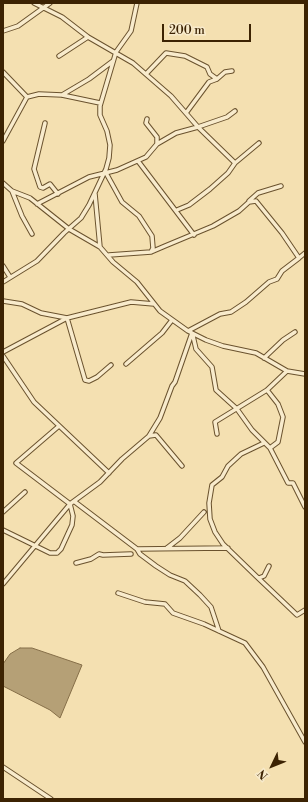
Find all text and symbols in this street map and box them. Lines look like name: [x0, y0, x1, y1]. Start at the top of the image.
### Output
scale bar: [164, 16, 253, 42]
text: 200 m: [169, 23, 205, 38]
north arrow: [252, 746, 292, 786]
text: N: [255, 766, 271, 782]

